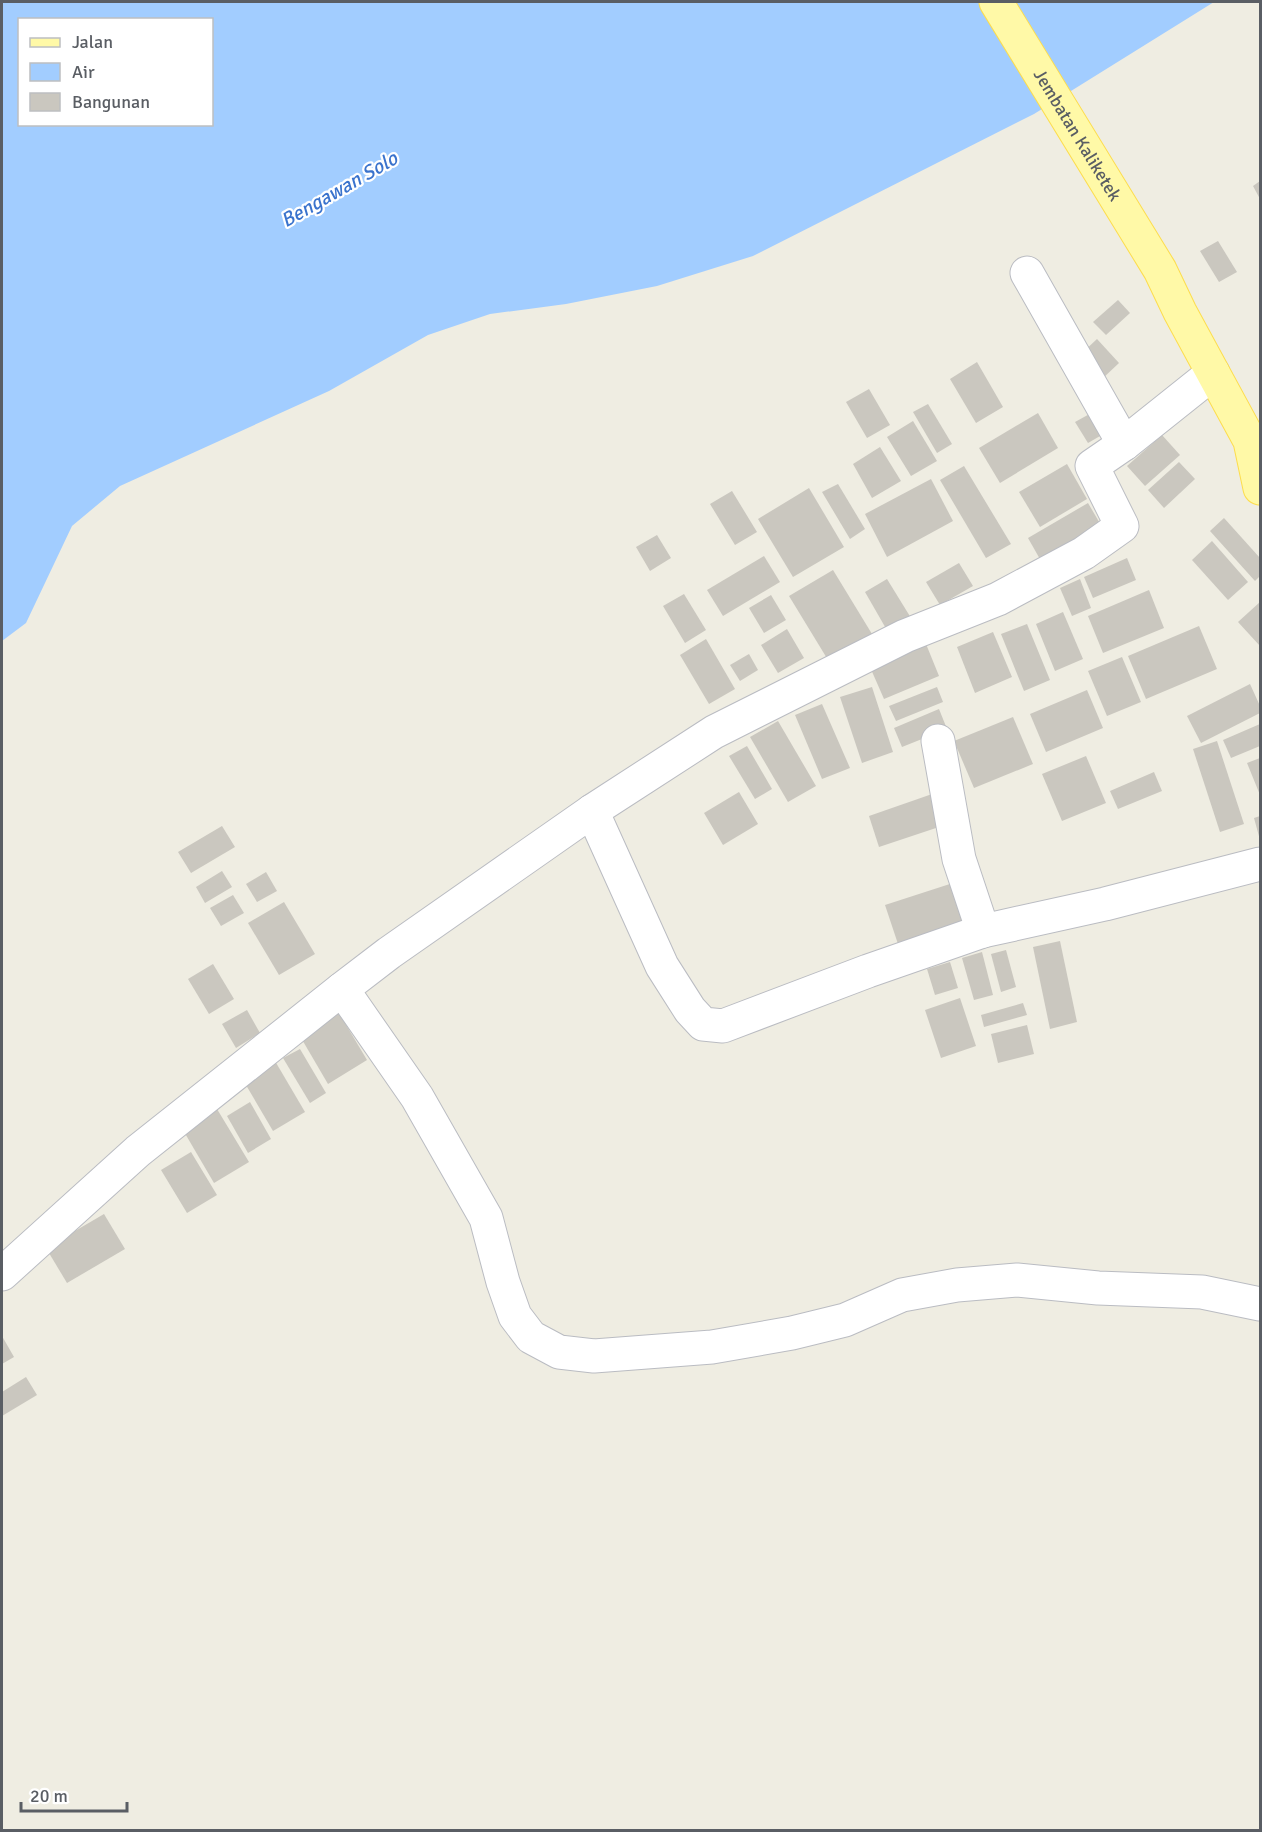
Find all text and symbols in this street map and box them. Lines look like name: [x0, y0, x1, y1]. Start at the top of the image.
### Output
legend: [18, 18, 213, 126]
text: Jalan: [72, 31, 113, 53]
text: Air: [72, 61, 95, 83]
street label: Jembatan Kaliketek: [1029, 65, 1126, 205]
text: Bangunan: [72, 91, 150, 113]
water label: Bengawan Solo: [276, 145, 404, 233]
scale bar: [21, 1775, 128, 1813]
text: 20 m: [30, 1785, 68, 1807]

